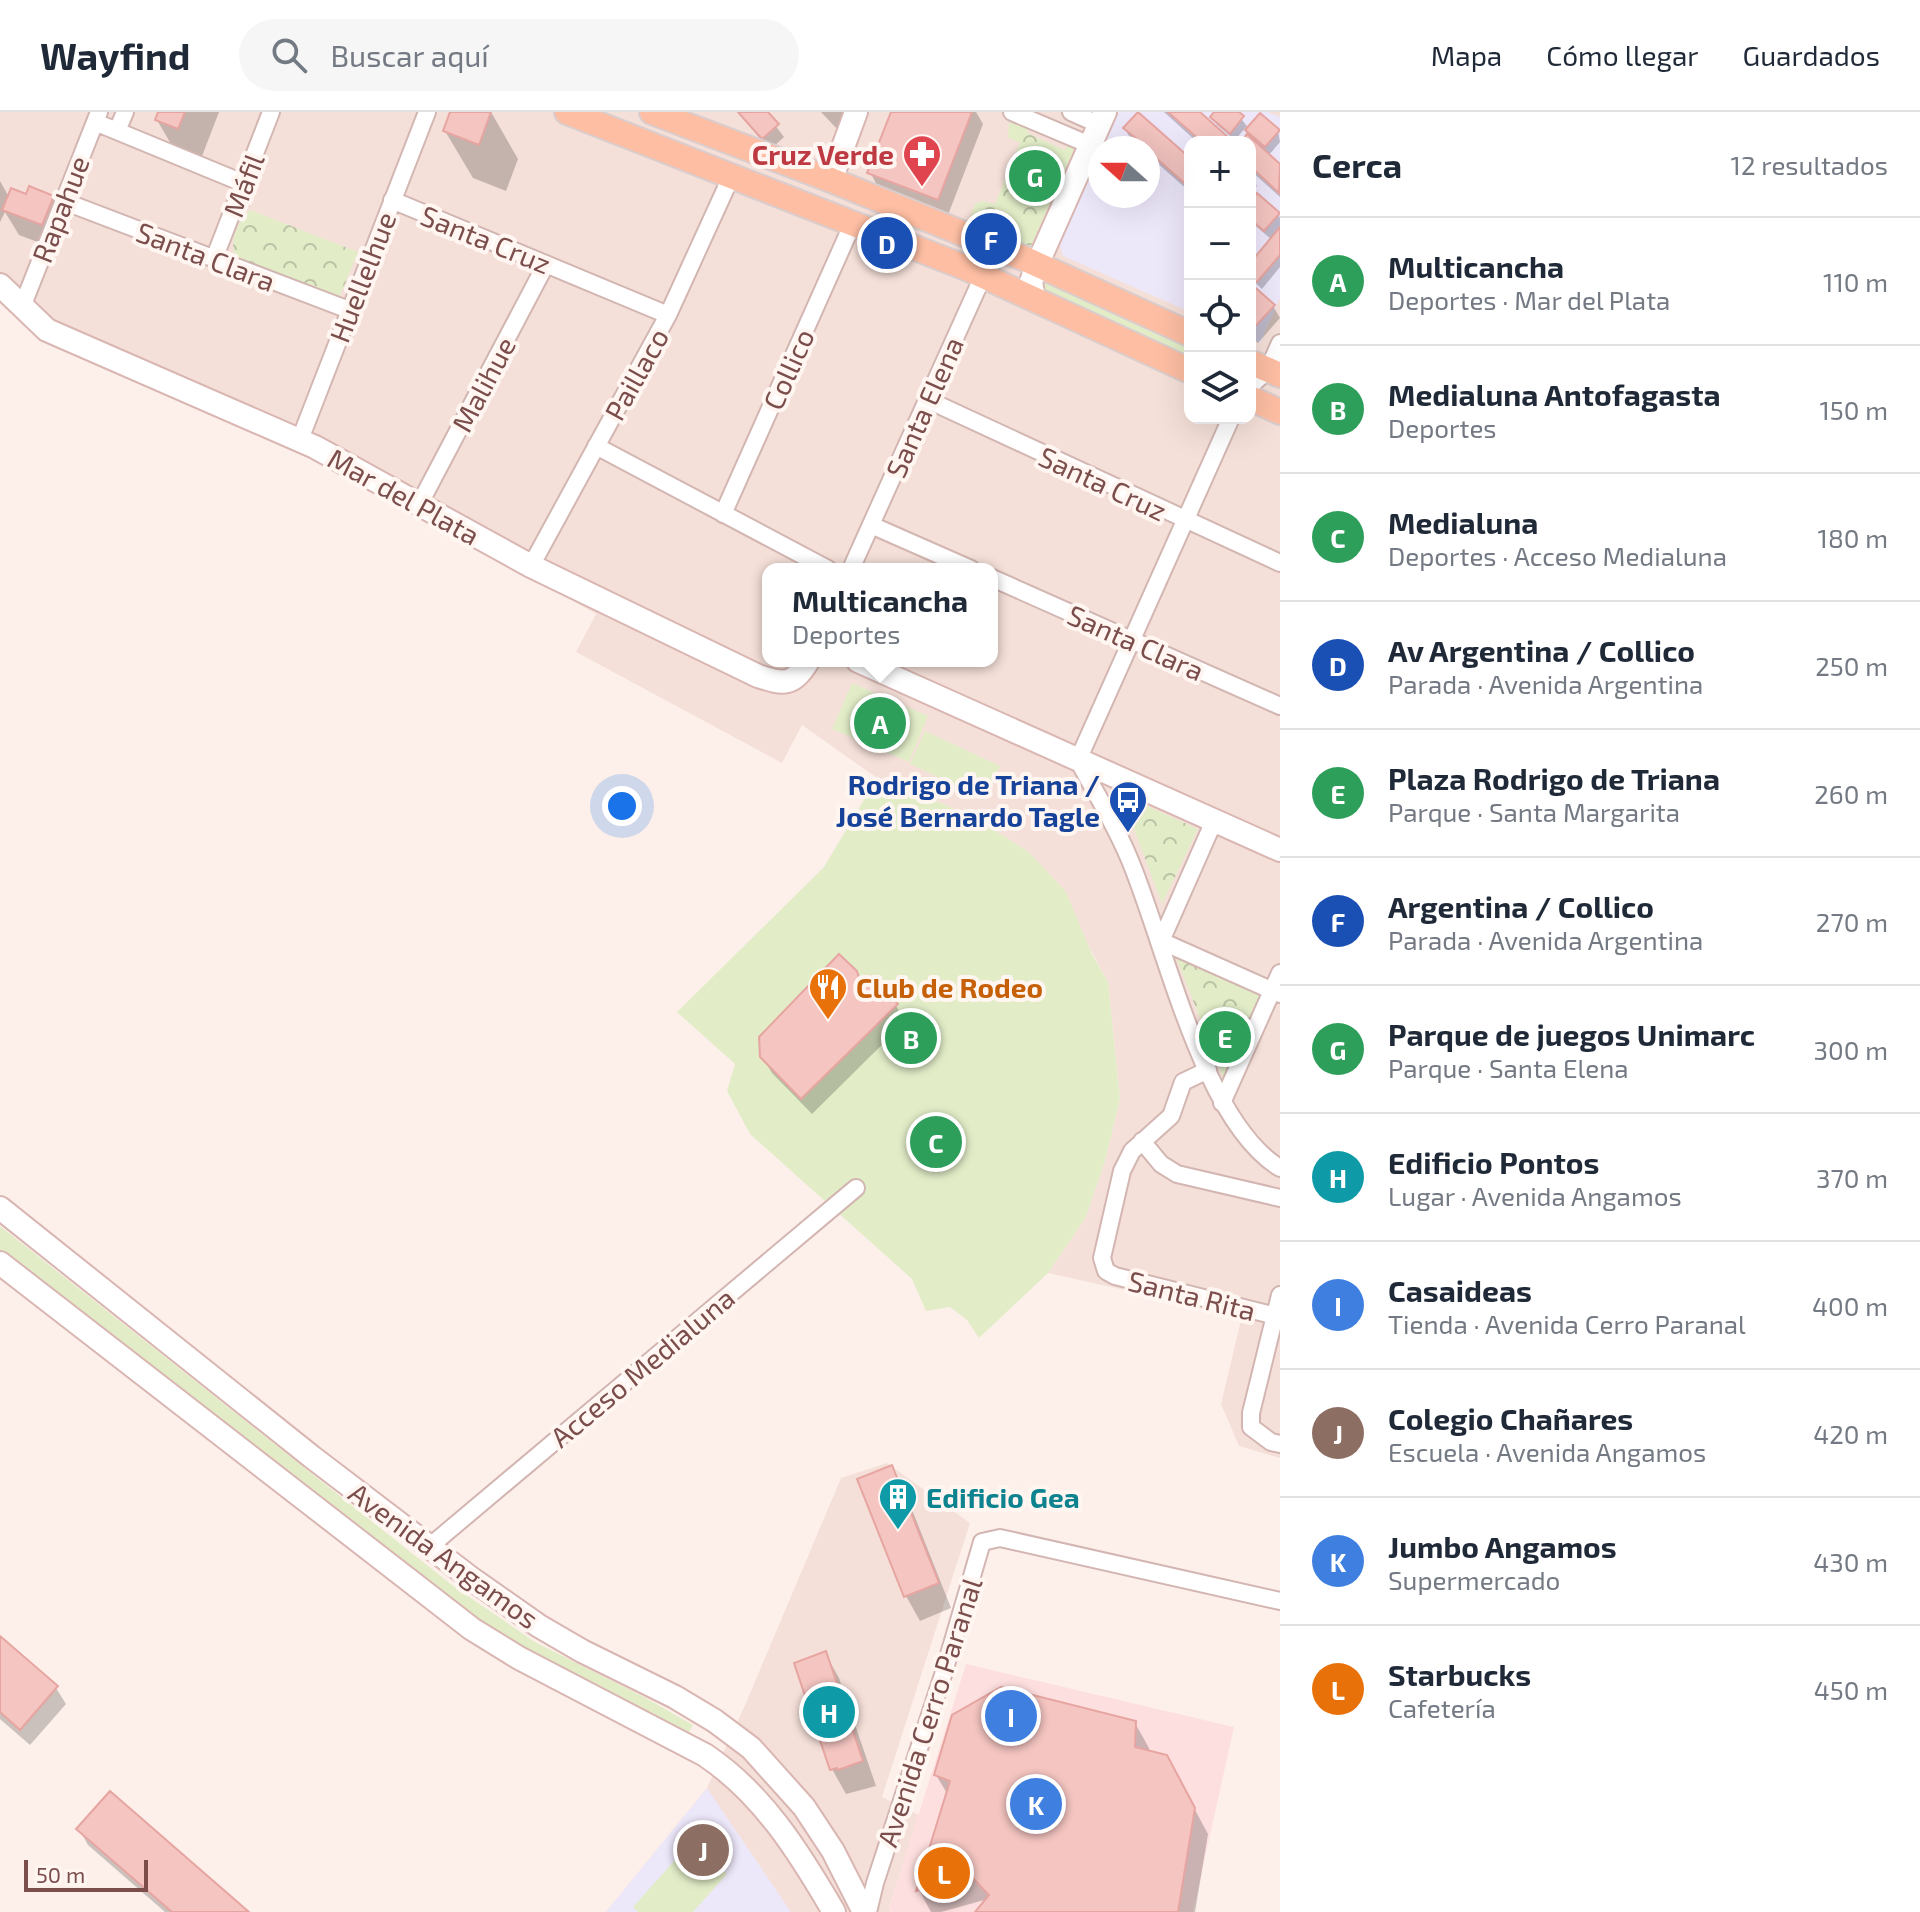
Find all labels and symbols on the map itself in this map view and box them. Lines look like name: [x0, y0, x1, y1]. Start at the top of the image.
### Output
pharmacy icon: Cruz Verde: [901, 133, 943, 188]
north arrow: [1088, 136, 1160, 208]
place label: Cruz Verde: [752, 137, 894, 171]
pin: G: [1009, 146, 1061, 206]
street label: Máfil: [215, 148, 271, 222]
street label: Rapahue: [24, 151, 96, 267]
street label: Santa Cruz: [416, 198, 556, 280]
street label: Huellelhue: [322, 207, 402, 347]
pin: F: [965, 209, 1017, 269]
pin: D: [861, 213, 913, 273]
street label: Santa Clara: [132, 214, 280, 298]
street label: Paillaco: [597, 322, 675, 426]
street label: Collico: [755, 323, 821, 415]
street label: Malihue: [444, 331, 522, 437]
street label: Santa Elena: [878, 331, 970, 483]
street label: Santa Cruz: [1034, 439, 1172, 527]
street label: Mar del Plata: [322, 440, 486, 552]
street label: Santa Clara: [1062, 597, 1210, 687]
pin: A: [854, 693, 906, 753]
place label: Rodrigo de Triana / José Bernardo Tagle: [836, 767, 1100, 833]
bus stop icon: Rodrigo de Triana / José Bernardo Tagle: [1107, 779, 1149, 834]
your location: [602, 786, 642, 826]
restaurant icon: Club de Rodeo: [807, 966, 849, 1021]
place label: Club de Rodeo: [856, 970, 1043, 1004]
pin: E: [1199, 1007, 1251, 1067]
pin: B: [885, 1008, 937, 1068]
pin: C: [910, 1112, 962, 1172]
street label: Santa Rita: [1125, 1263, 1259, 1327]
street label: Acceso Medialuna: [543, 1280, 741, 1454]
street label: Avenida Angamos: [343, 1475, 545, 1635]
building icon: Edificio Gea: [877, 1476, 919, 1531]
place label: Edificio Gea: [926, 1480, 1080, 1514]
street label: Avenida Cerro Paranal: [869, 1572, 989, 1851]
pin: H: [803, 1682, 855, 1742]
pin: I: [985, 1686, 1037, 1746]
pin: K: [1010, 1774, 1062, 1834]
pin: J: [677, 1820, 729, 1880]
pin: L: [918, 1843, 970, 1903]
scale bar: [24, 1856, 148, 1892]

